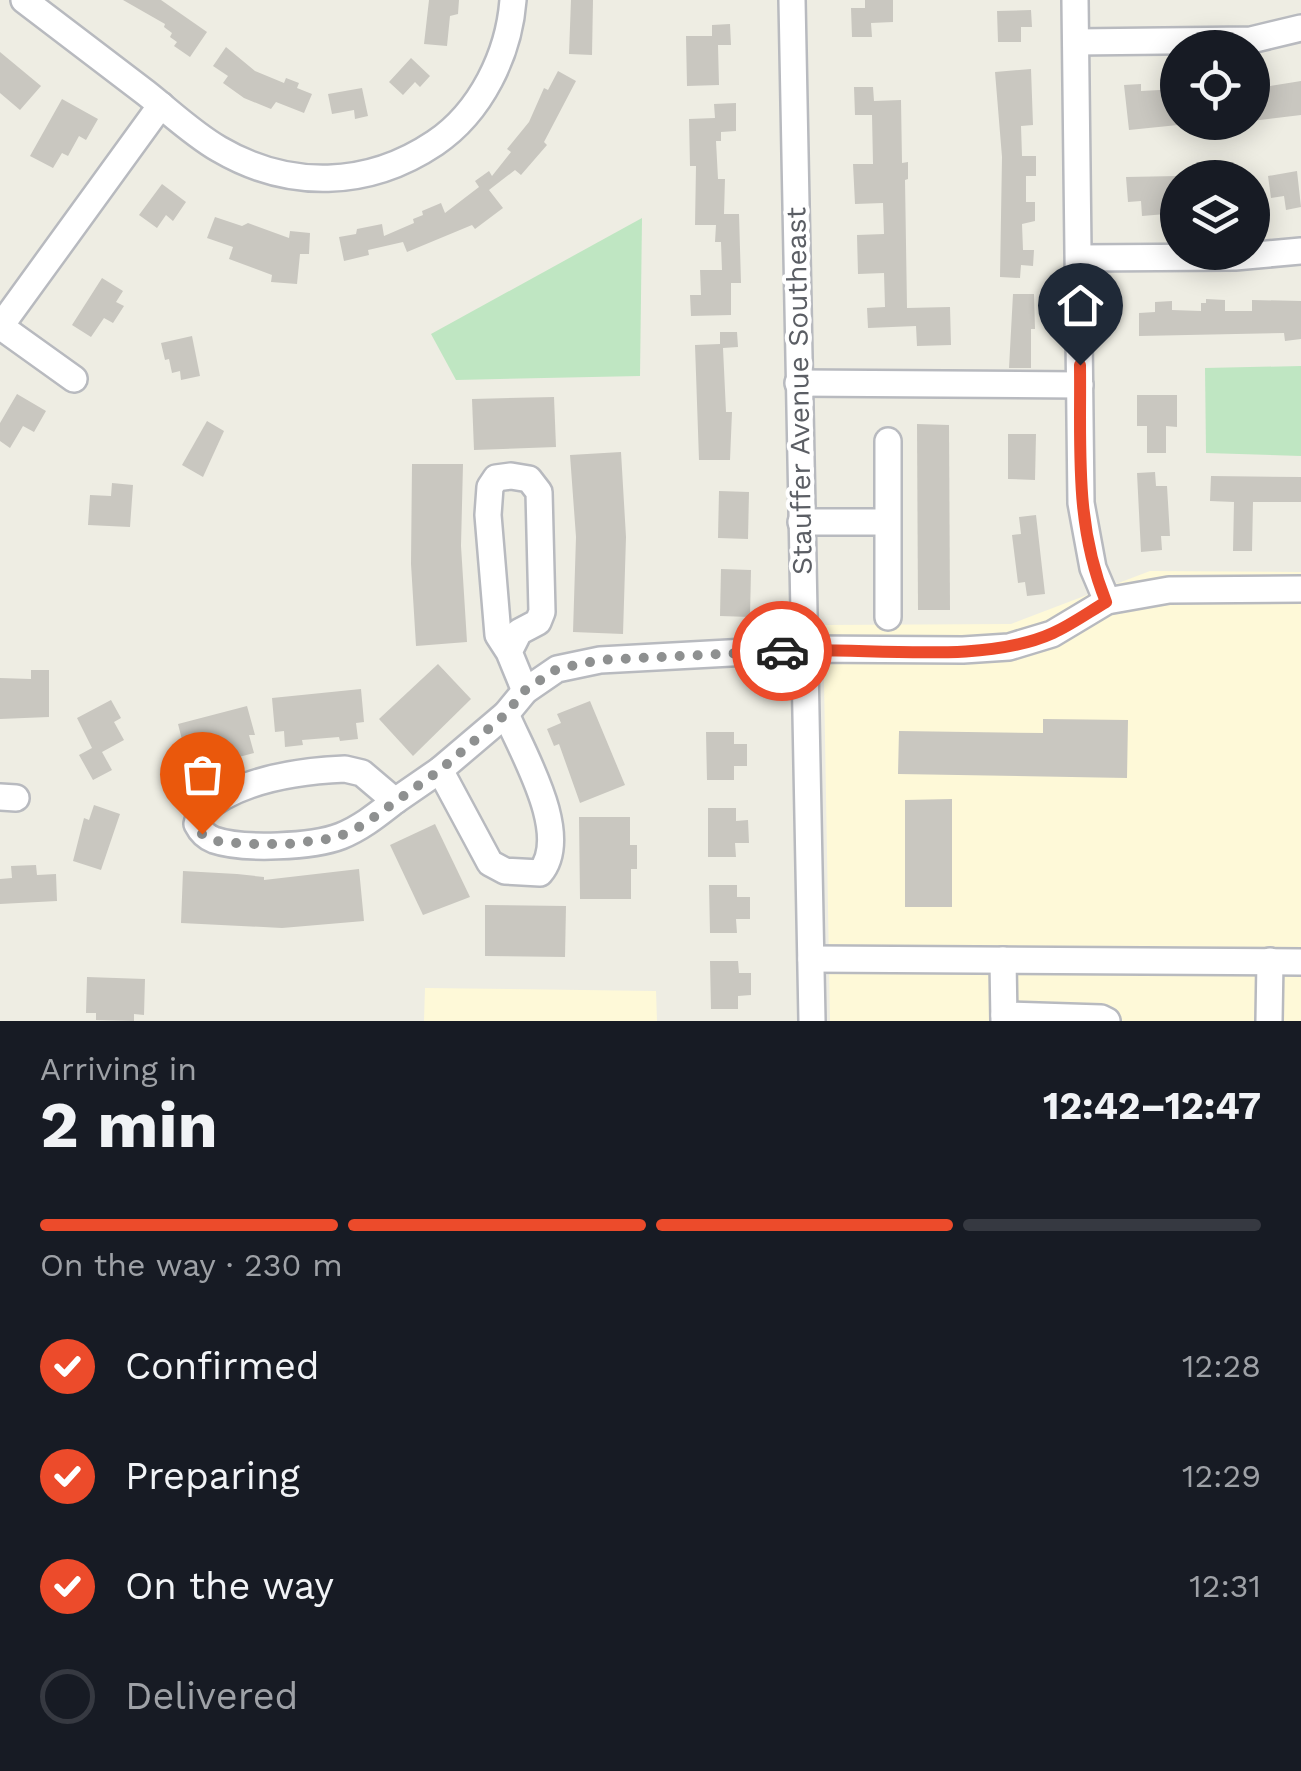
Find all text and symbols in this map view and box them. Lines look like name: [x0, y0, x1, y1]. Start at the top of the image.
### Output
map controls: [1160, 30, 1270, 270]
button: locate: [1160, 30, 1270, 140]
button: layers: [1160, 160, 1270, 270]
street label: Stauffer Avenue Southeast: [779, 206, 819, 575]
pin: [1038, 263, 1123, 366]
icon: home: [1053, 278, 1108, 333]
courier: [732, 601, 832, 701]
icon: car: [755, 624, 810, 679]
pin: [160, 732, 245, 835]
icon: bag: [175, 747, 230, 802]
text: Arriving in: [40, 1050, 197, 1088]
text: 12:42–12:47: [1043, 1084, 1261, 1128]
text: 2 min: [40, 1087, 218, 1163]
text: On the way · 230 m: [40, 1246, 343, 1284]
icon: check: [40, 1339, 95, 1394]
text: Confirmed: [125, 1344, 320, 1388]
text: 12:28: [1182, 1347, 1261, 1385]
icon: check: [40, 1449, 95, 1504]
text: Preparing: [125, 1454, 300, 1498]
text: 12:29: [1182, 1457, 1261, 1495]
icon: check: [40, 1559, 95, 1614]
text: On the way: [125, 1564, 334, 1608]
text: 12:31: [1189, 1567, 1261, 1605]
text: Delivered: [125, 1674, 298, 1718]

